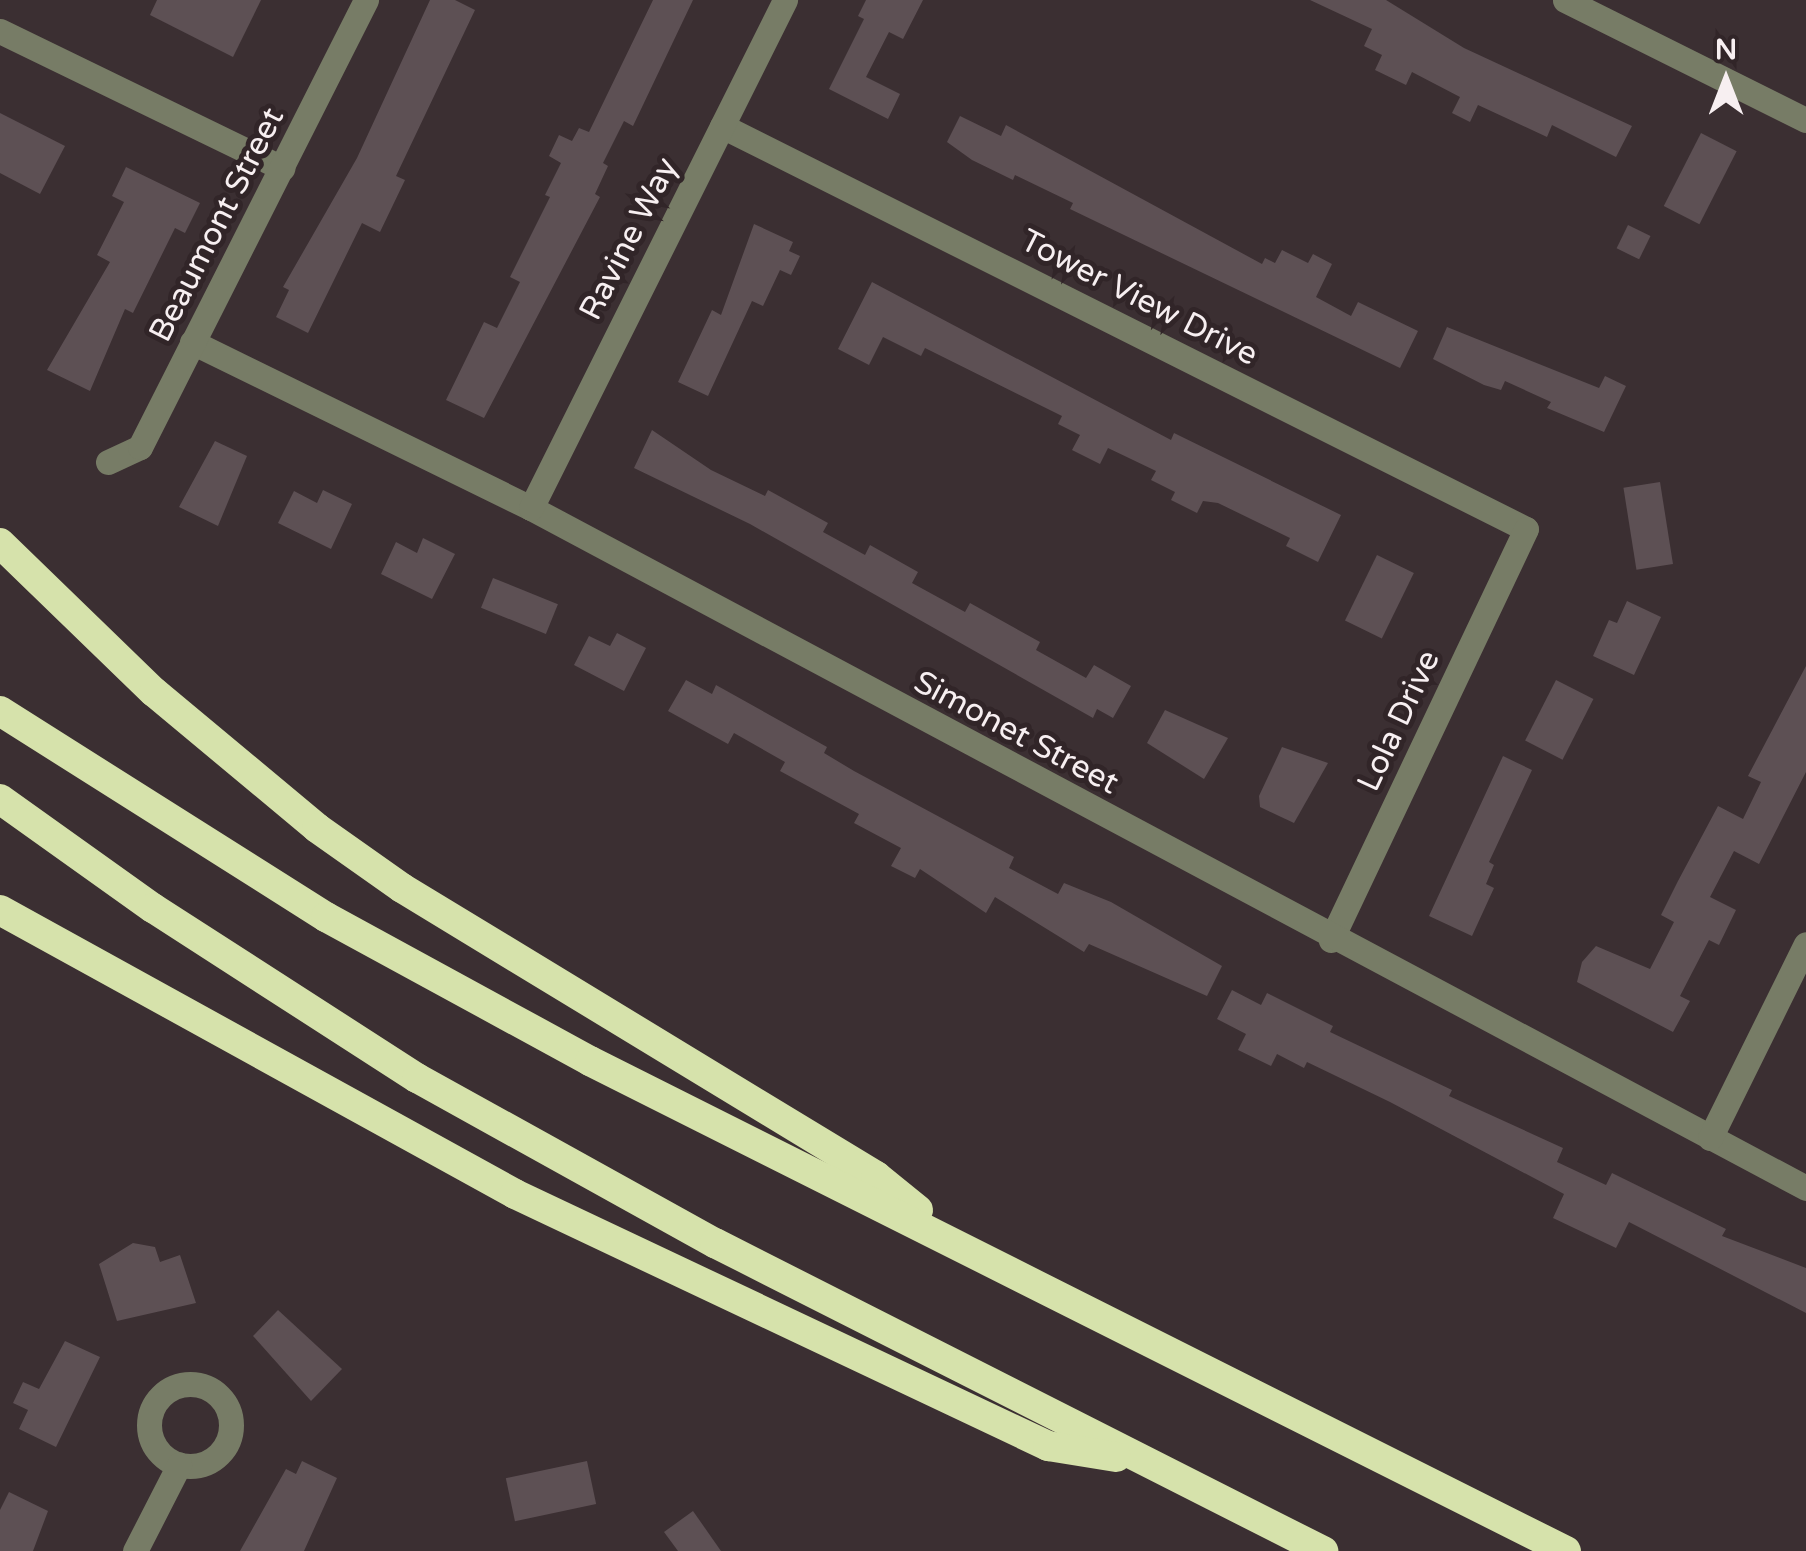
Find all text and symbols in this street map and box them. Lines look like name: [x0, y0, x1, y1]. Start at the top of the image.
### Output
north arrow: [1676, 30, 1776, 130]
text: N: [1715, 33, 1737, 67]
street label: Beaumont Street: [141, 102, 293, 348]
street label: Ravine Way: [572, 151, 686, 327]
street label: Tower View Drive: [1014, 222, 1264, 374]
street label: Lola Drive: [1350, 644, 1448, 798]
street label: Simonet Street: [907, 663, 1125, 803]

